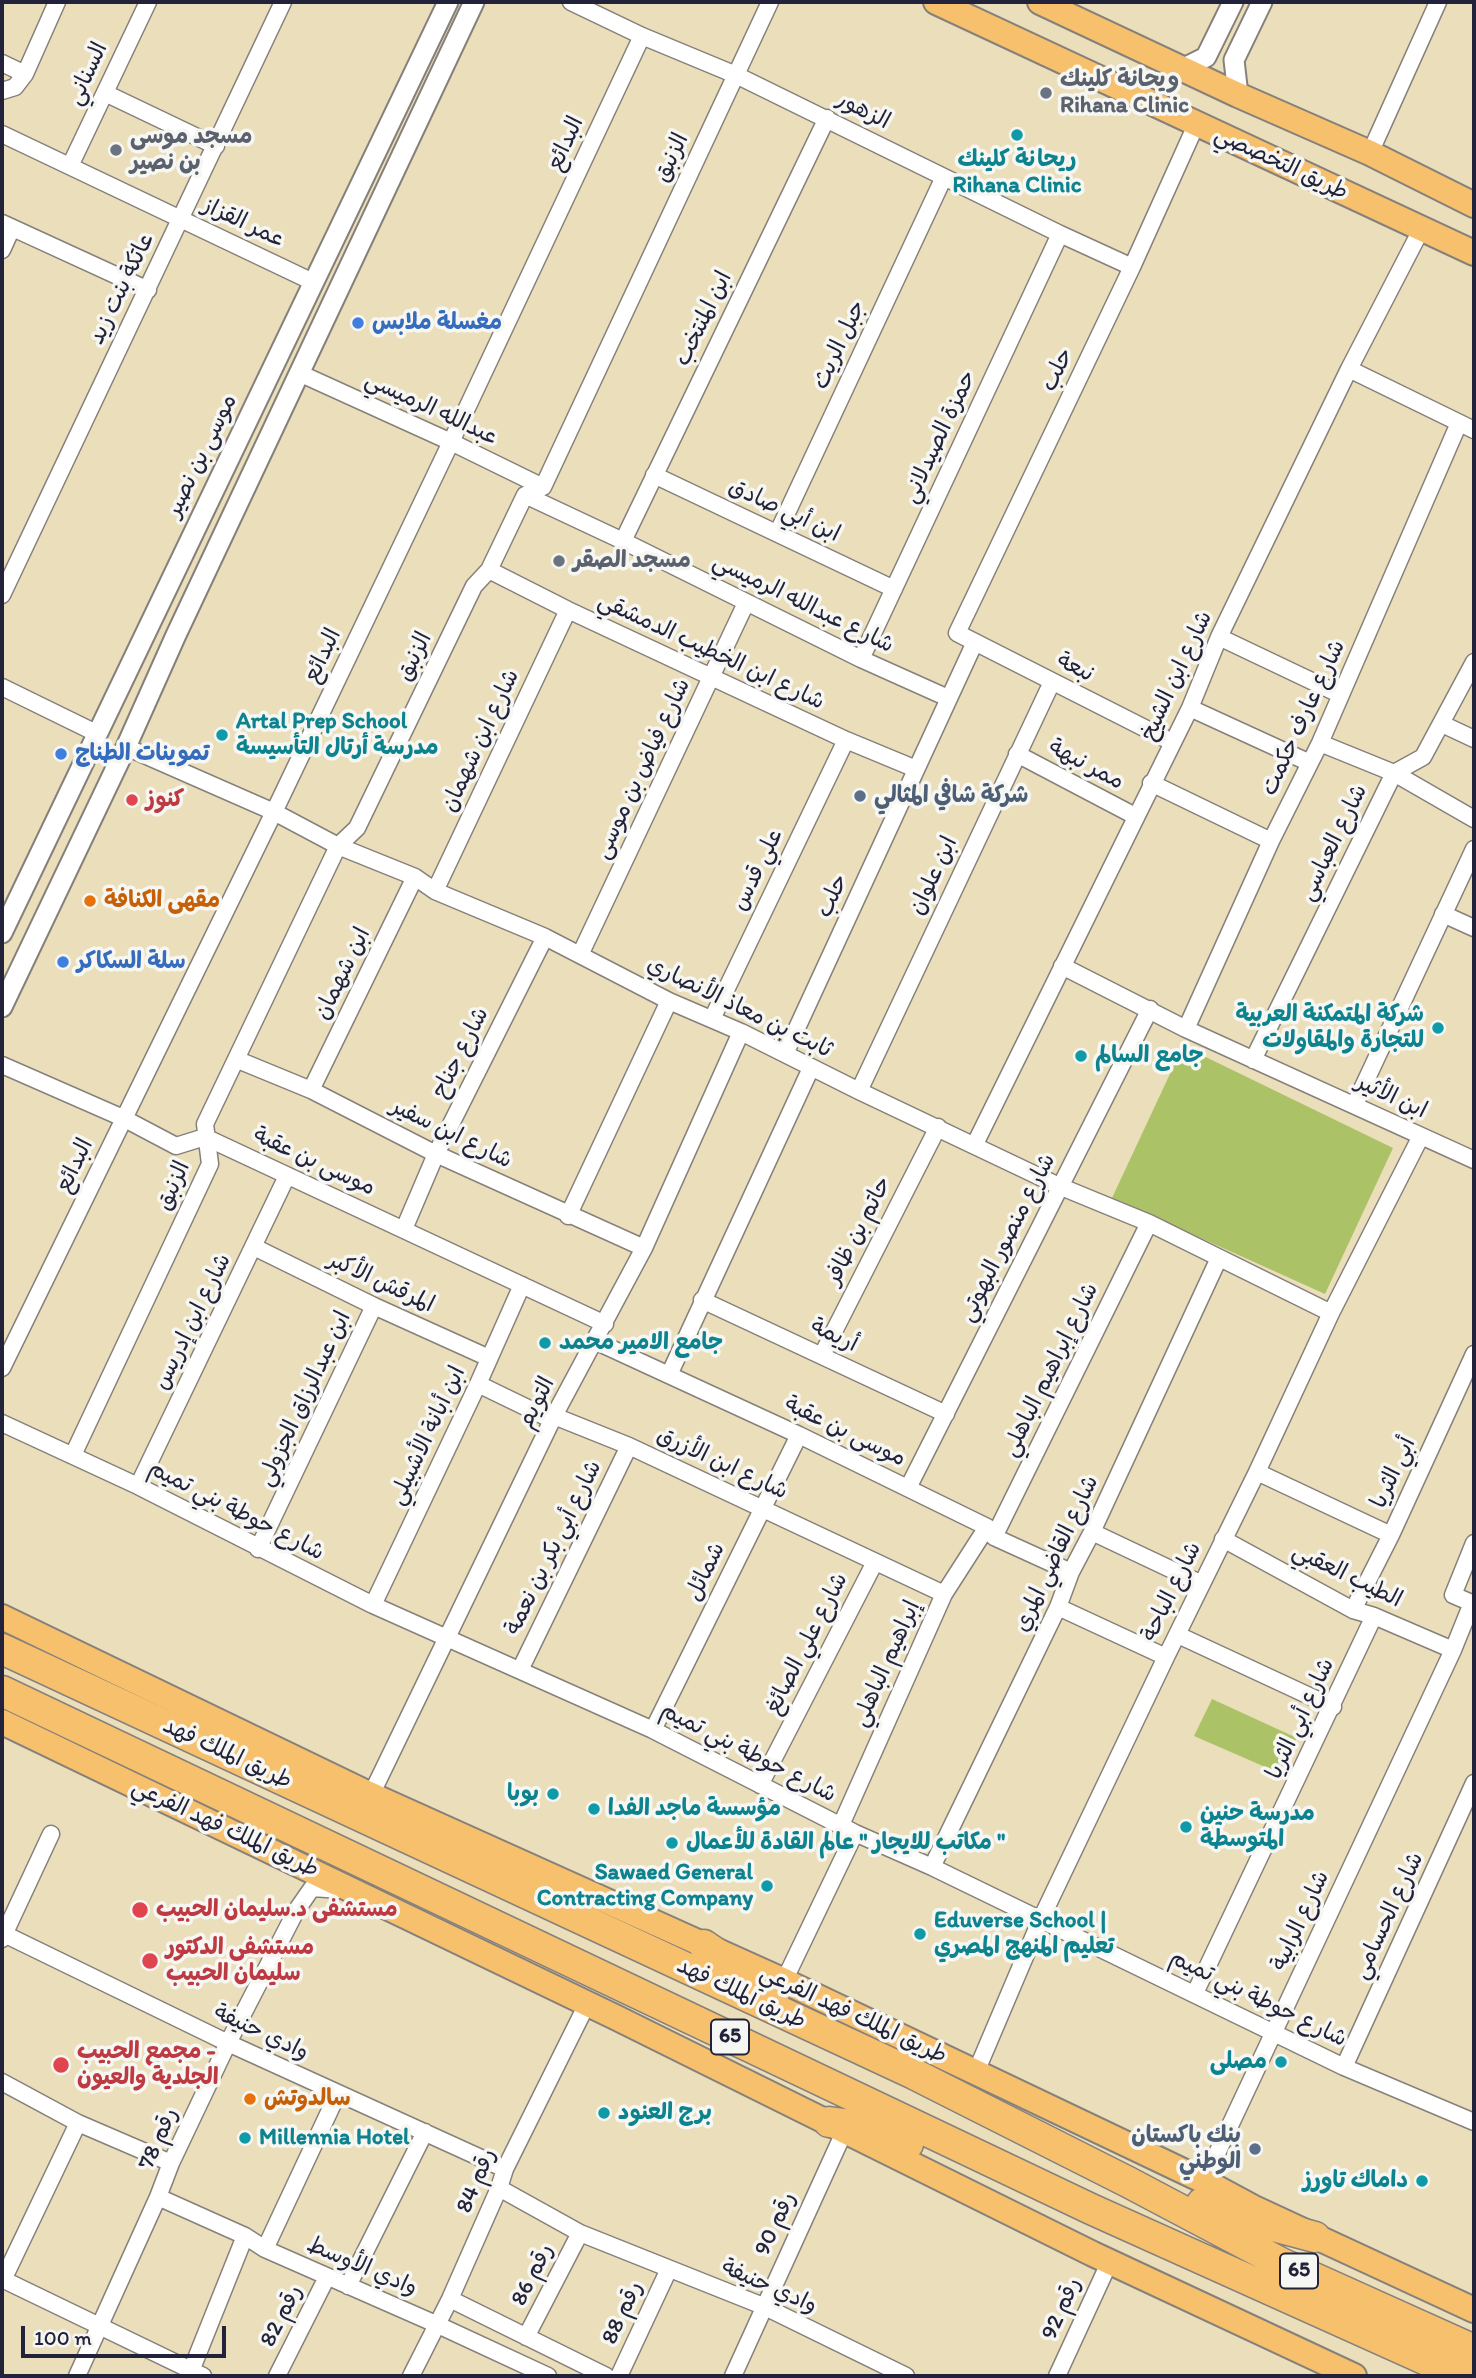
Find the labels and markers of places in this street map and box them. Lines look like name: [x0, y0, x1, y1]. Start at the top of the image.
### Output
place label: ويحانة كلينك Rihana Clinic: [1060, 66, 1189, 120]
marker: ويحانة كلينك Rihana Clinic: [1038, 85, 1054, 101]
place label: مسجد موسى بن نصير: [130, 123, 252, 177]
marker: ريحانة كلينك Rihana Clinic: [1009, 127, 1025, 143]
marker: مسجد موسى بن نصير: [108, 142, 124, 158]
place label: ريحانة كلينك Rihana Clinic: [953, 146, 1081, 200]
place label: مغسلة ملابس: [372, 309, 502, 337]
marker: مغسلة ملابس: [350, 315, 366, 331]
place label: مسجد الصقر: [573, 547, 691, 575]
marker: مسجد الصقر: [551, 553, 567, 569]
place label: Artal Prep School مدرسة أرتال التأسيسة: [236, 708, 439, 762]
marker: Artal Prep School مدرسة أرتال التأسيسة: [214, 727, 230, 743]
place label: تموينات الطناج: [75, 740, 209, 768]
marker: تموينات الطناج: [53, 746, 69, 762]
place label: شركة شافي المثالي: [874, 782, 1028, 810]
place label: كنوز: [146, 786, 184, 814]
marker: شركة شافي المثالي: [852, 788, 868, 804]
marker: كنوز: [124, 792, 140, 808]
place label: مقهى الكنافة: [104, 887, 220, 915]
marker: مقهى الكنافة: [82, 893, 98, 909]
place label: سلة السكاكر: [77, 948, 186, 976]
marker: سلة السكاكر: [55, 954, 71, 970]
place label: شركة المتمكنة العربية للتجارة والمقاولات: [1235, 1001, 1424, 1055]
marker: شركة المتمكنة العربية للتجارة والمقاولات: [1430, 1020, 1446, 1036]
place label: جامع السالم: [1095, 1042, 1204, 1070]
marker: جامع السالم: [1073, 1048, 1089, 1064]
place label: جامع الامير محمد: [559, 1329, 723, 1357]
marker: جامع الامير محمد: [537, 1335, 553, 1351]
place label: بوبا: [507, 1780, 539, 1808]
marker: بوبا: [545, 1786, 561, 1802]
place label: مؤسسة ماجد الفدا: [608, 1795, 781, 1823]
place label: مدرسة حنين المتوسطة: [1200, 1800, 1315, 1854]
marker: مؤسسة ماجد الفدا: [586, 1801, 602, 1817]
marker: مدرسة حنين المتوسطة: [1178, 1819, 1194, 1835]
place label: مكاتب للايجار " عالم القادة للأعمال ": [686, 1829, 1005, 1857]
marker: مكاتب للايجار " عالم القادة للأعمال ": [664, 1835, 680, 1851]
place label: Sawaed General Contracting Company: [537, 1859, 753, 1913]
marker: Sawaed General Contracting Company: [759, 1878, 775, 1894]
place label: مستشفى د.سليمان الحبيب: [156, 1896, 398, 1924]
marker: مستشفى د.سليمان الحبيب: [130, 1900, 150, 1920]
place label: Eduverse School | تعليم المنهج المصري: [934, 1907, 1114, 1961]
marker: Eduverse School | تعليم المنهج المصري: [912, 1926, 928, 1942]
place label: مستشفى الدكتور سليمان الحبيب: [166, 1934, 314, 1988]
marker: مستشفى الدكتور سليمان الحبيب: [140, 1951, 160, 1971]
place label: مجمع الحبيب - الجلدية والعيون: [77, 2038, 219, 2092]
place label: مصلى: [1210, 2048, 1267, 2076]
marker: مصلى: [1273, 2054, 1289, 2070]
marker: مجمع الحبيب - الجلدية والعيون: [51, 2055, 71, 2075]
place label: سالدوتش: [264, 2085, 351, 2113]
marker: سالدوتش: [242, 2091, 258, 2107]
place label: برج العنود: [618, 2099, 712, 2127]
marker: برج العنود: [596, 2105, 612, 2121]
place label: بنك باكستان الوطني: [1131, 2122, 1241, 2176]
place label: Millennia Hotel: [259, 2124, 410, 2152]
marker: Millennia Hotel: [237, 2130, 253, 2146]
marker: بنك باكستان الوطني: [1247, 2141, 1263, 2157]
place label: داماك تاورز: [1303, 2167, 1408, 2195]
marker: داماك تاورز: [1414, 2173, 1430, 2189]

